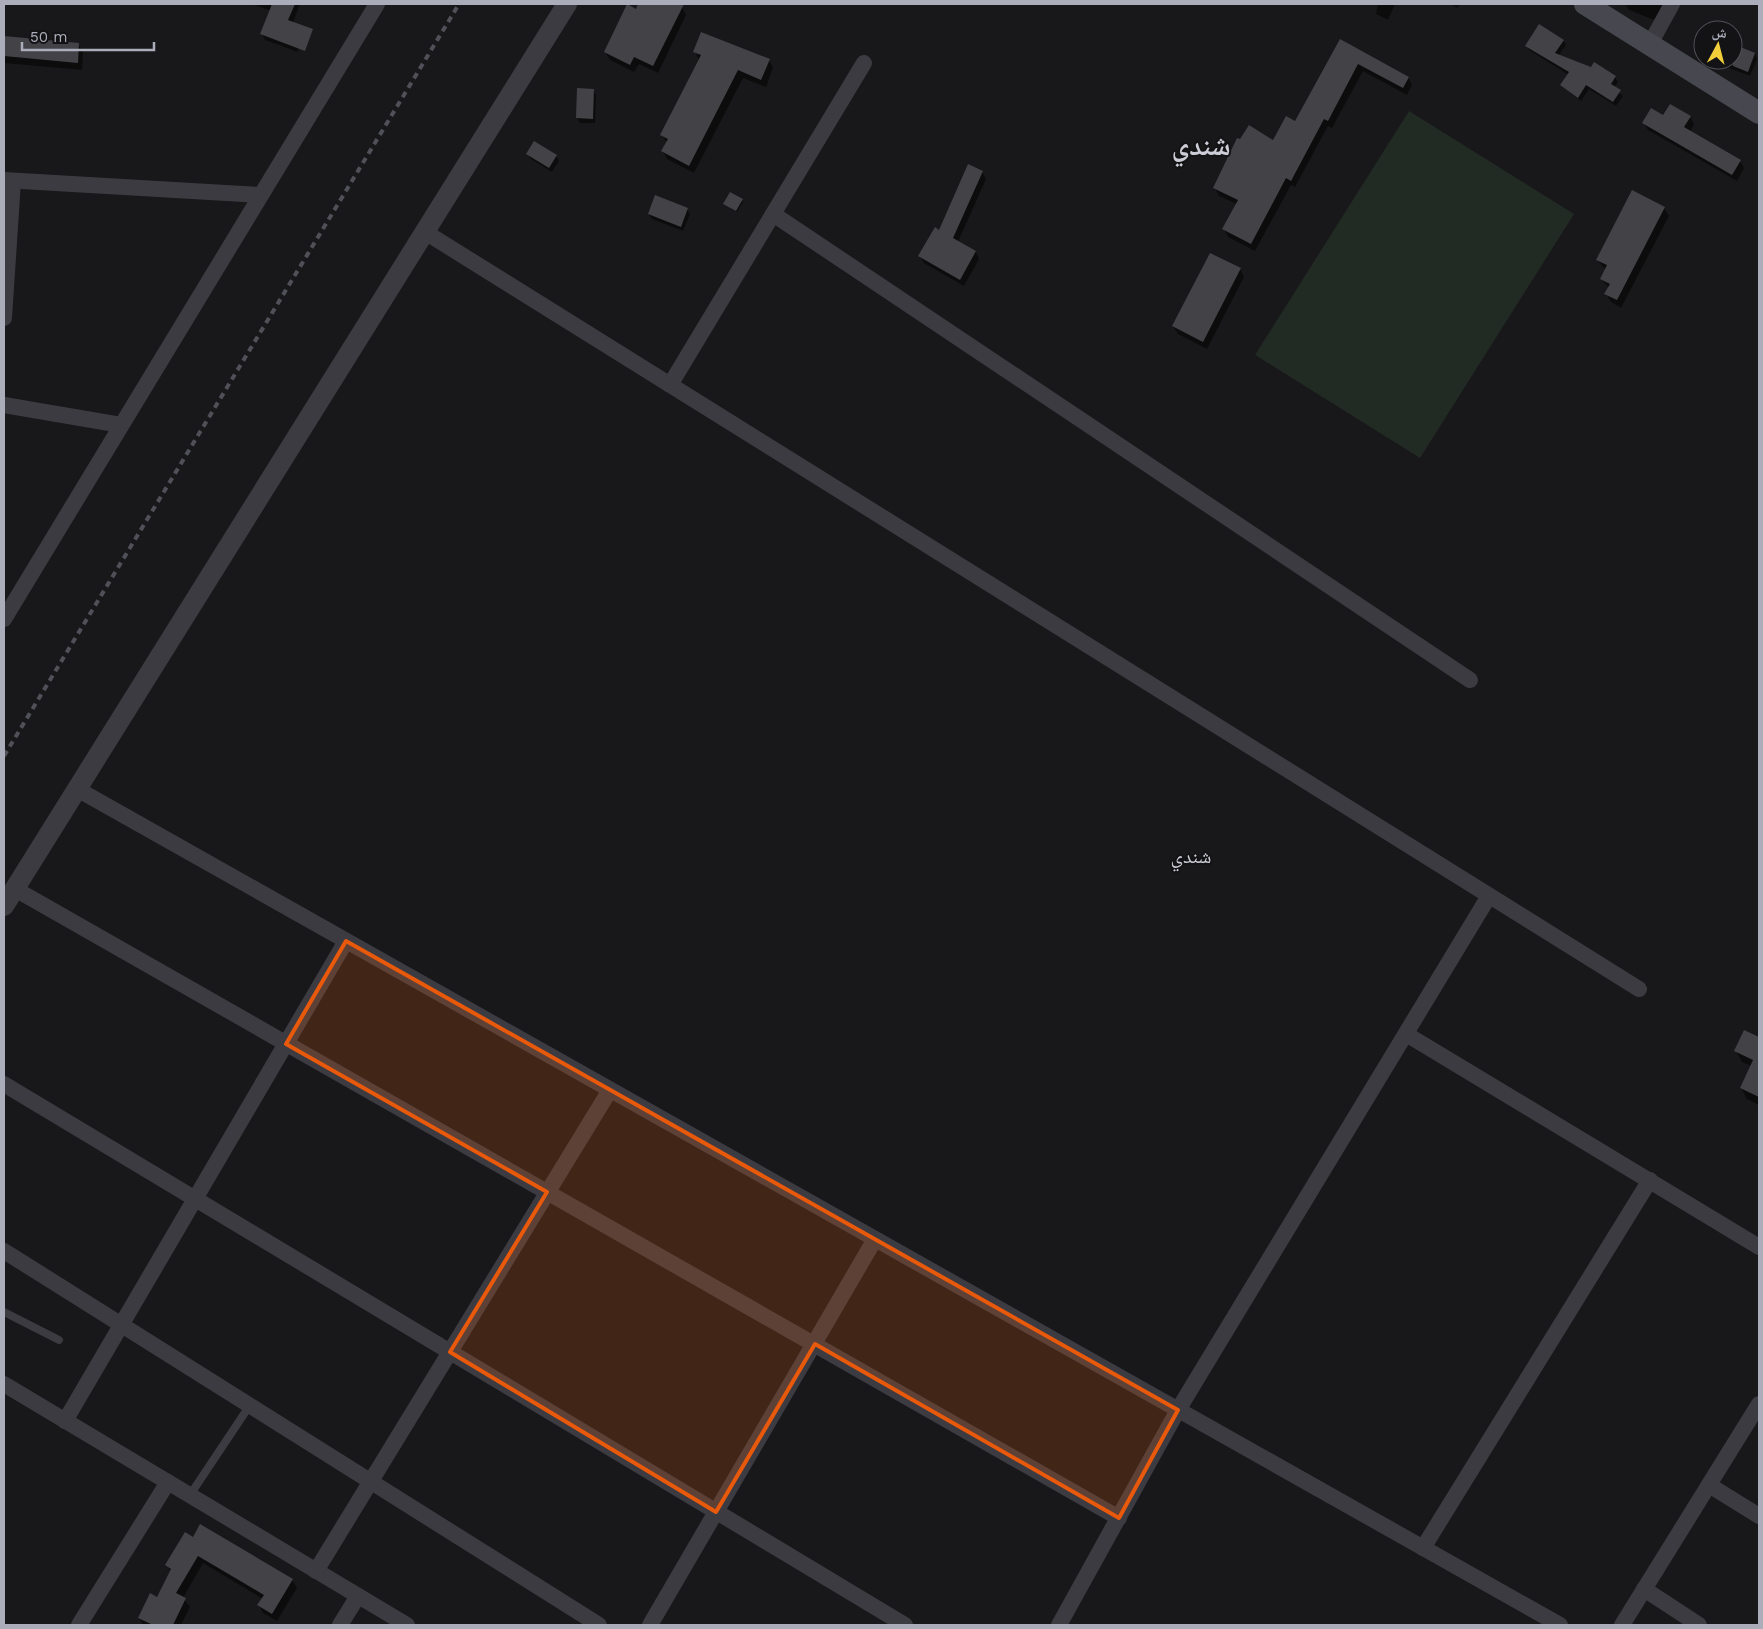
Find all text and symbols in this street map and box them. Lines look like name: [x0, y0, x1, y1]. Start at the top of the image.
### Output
scale bar: [22, 20, 155, 52]
north arrow: [1693, 20, 1743, 70]
text: ش: [1711, 23, 1728, 42]
text: 50 m: [30, 28, 67, 46]
district label: شندي: [1171, 129, 1231, 168]
district label: شندي: [1171, 844, 1211, 872]

